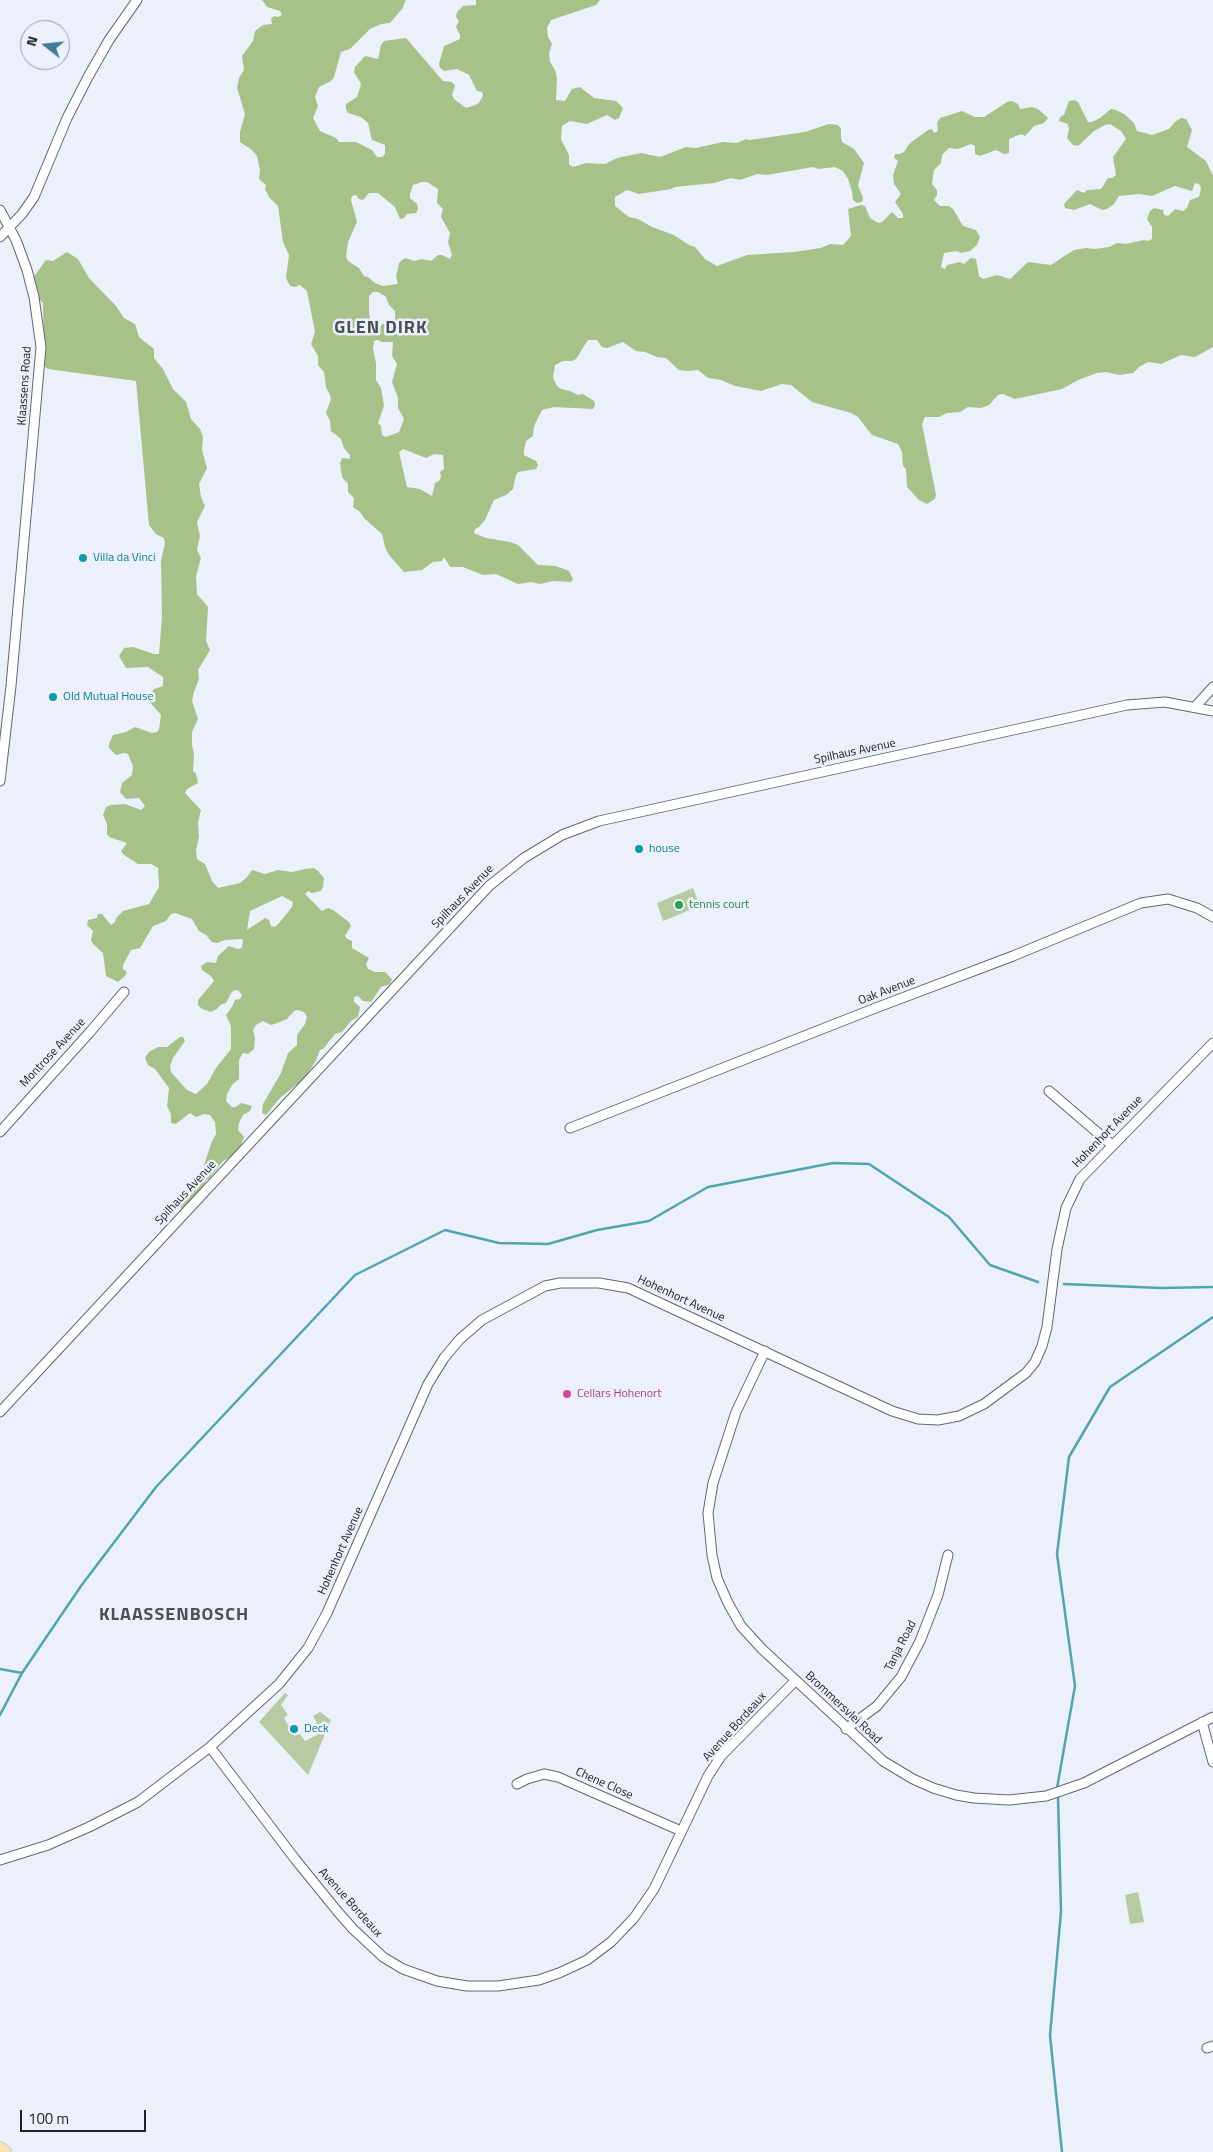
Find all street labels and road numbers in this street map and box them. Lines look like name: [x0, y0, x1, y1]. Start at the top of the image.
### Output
street label: Klaassens Road: [15, 346, 35, 426]
street label: Spilhaus Avenue: [813, 736, 897, 768]
street label: Spilhaus Avenue: [429, 862, 497, 932]
street label: Oak Avenue: [856, 974, 918, 1008]
street label: Montrose Avenue: [17, 1015, 89, 1091]
street label: Hohenhort Avenue: [1070, 1093, 1146, 1171]
street label: Spilhaus Avenue: [152, 1158, 220, 1228]
street label: Hohenhort Avenue: [635, 1272, 727, 1326]
street label: Hohenhort Avenue: [315, 1505, 367, 1597]
street label: Tanja Road: [882, 1618, 920, 1674]
street label: Brommersvlei Road: [802, 1669, 884, 1747]
street label: Avenue Bordeaux: [700, 1689, 770, 1765]
street label: Chene Close: [573, 1765, 635, 1803]
street label: Avenue Bordeaux: [315, 1865, 385, 1941]

